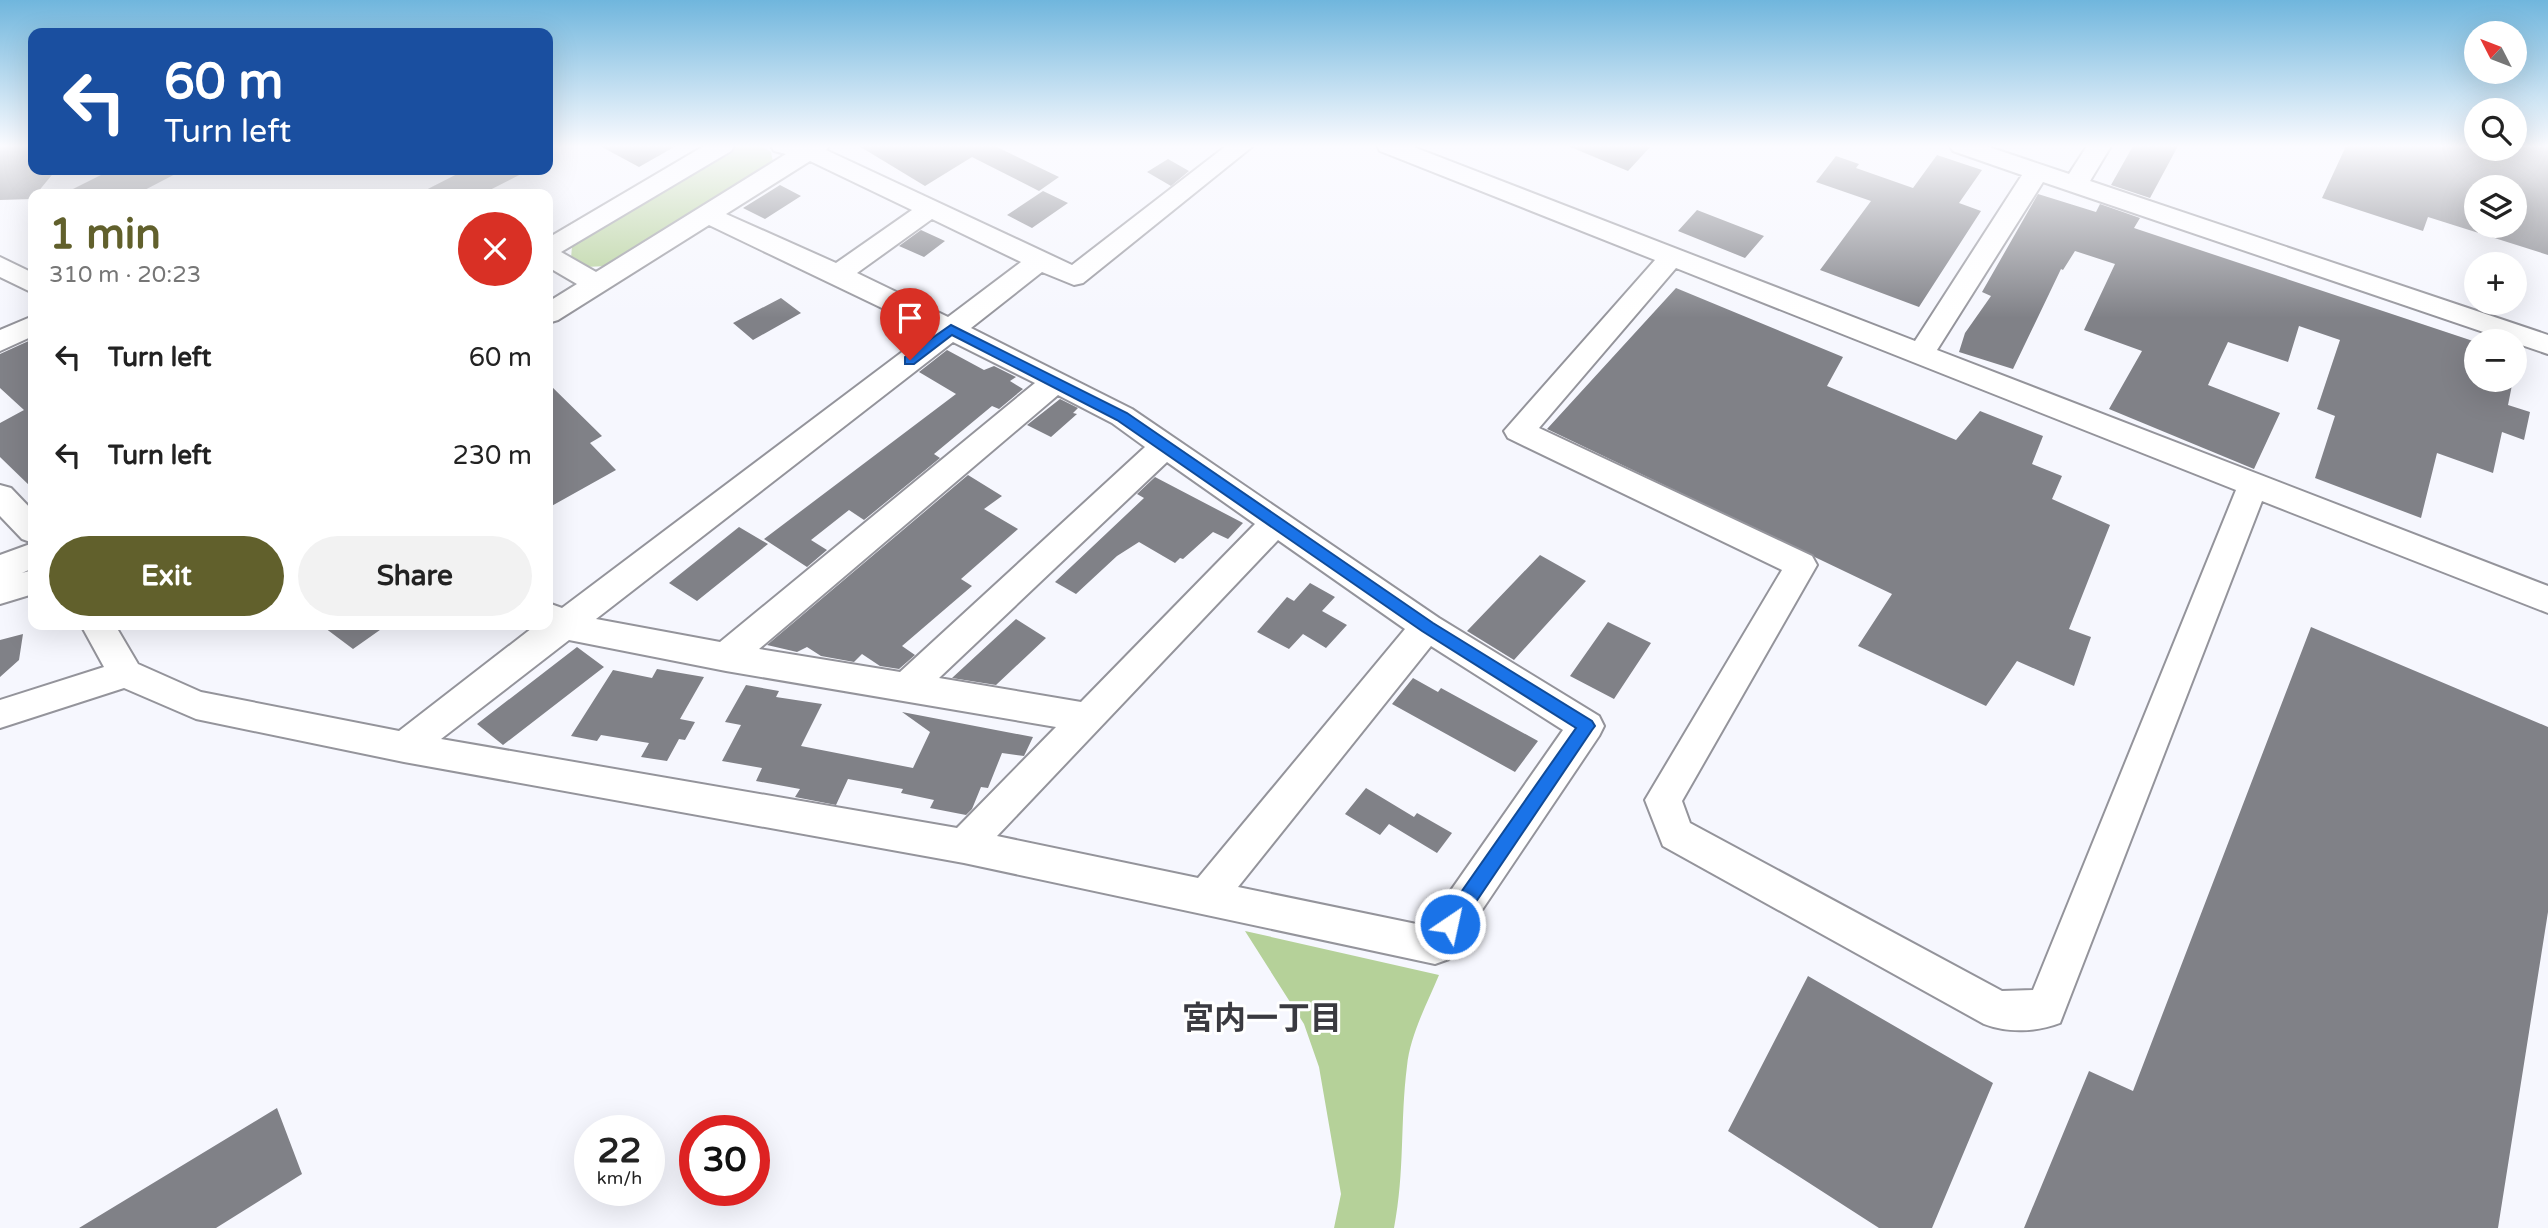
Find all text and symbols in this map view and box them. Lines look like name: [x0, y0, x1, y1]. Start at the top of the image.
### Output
north arrow: [2464, 21, 2527, 84]
map controls: [2464, 21, 2527, 392]
text: 60 m: [164, 53, 283, 112]
icon: left: [49, 56, 140, 147]
button: search: [2464, 98, 2527, 161]
text: Turn left: [164, 113, 291, 151]
button: layers: [2464, 175, 2527, 238]
text: 1 min: [49, 209, 161, 260]
button: close: [458, 212, 532, 286]
button: +: [2464, 252, 2527, 315]
text: 310 m · 20:23: [49, 261, 201, 289]
pin: [880, 288, 940, 360]
icon: arrive: [891, 299, 929, 337]
button: −: [2464, 329, 2527, 392]
icon: left: [49, 338, 87, 376]
text: Turn left: [108, 342, 211, 373]
text: 60 m: [469, 342, 532, 373]
icon: left: [49, 436, 87, 474]
text: Turn left: [108, 440, 211, 471]
text: 230 m: [452, 440, 532, 471]
button: Exit: [49, 536, 284, 616]
button: Share: [298, 536, 532, 616]
position arrow: [1413, 887, 1487, 961]
district label: 宮内一丁目: [1182, 1000, 1342, 1038]
speed limit sign: 30: [679, 1115, 770, 1206]
text: 22: [598, 1130, 641, 1172]
text: km/h: [597, 1167, 642, 1189]

